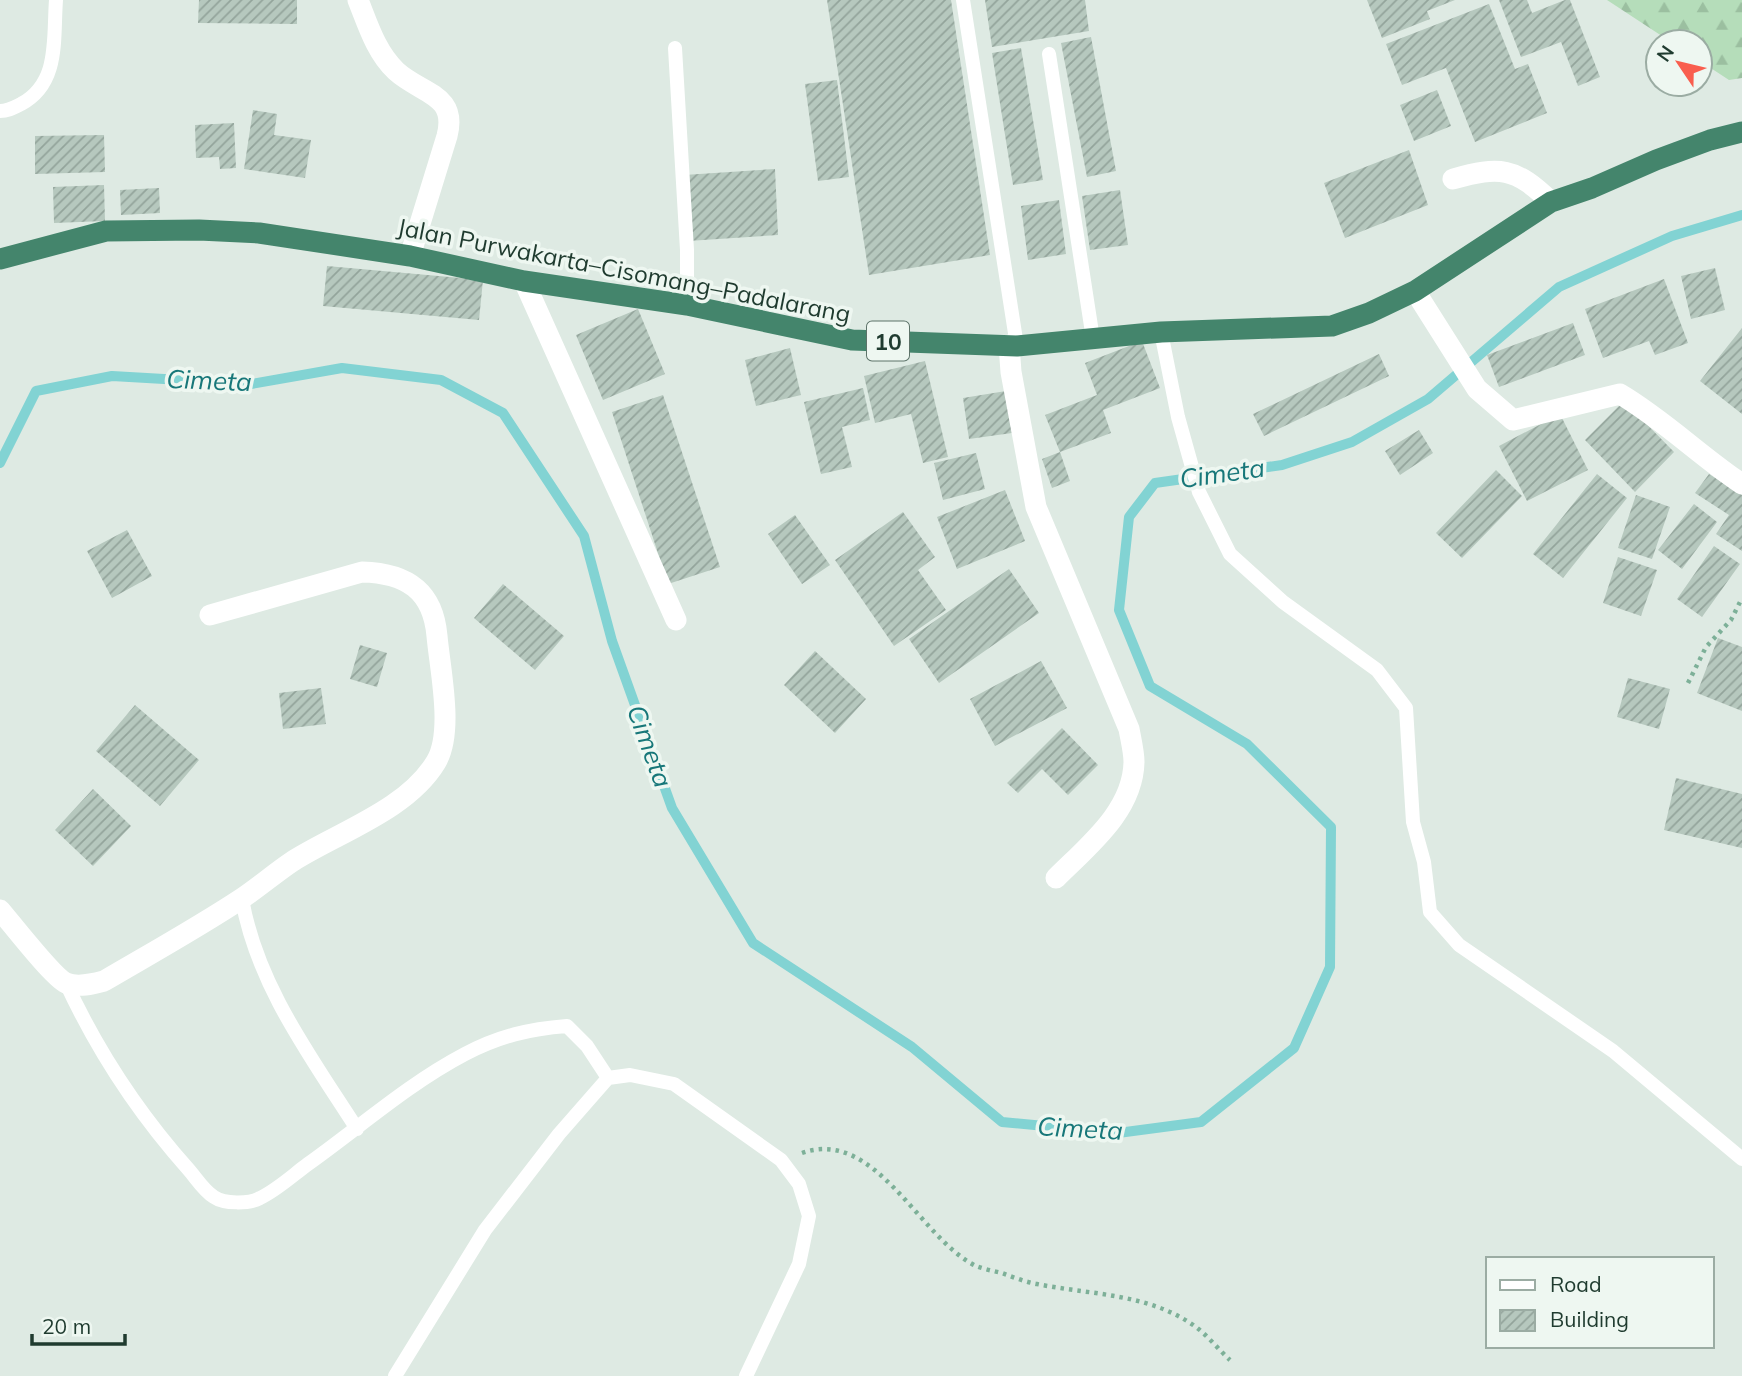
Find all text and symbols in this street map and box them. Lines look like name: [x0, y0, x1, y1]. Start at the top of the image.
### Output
north arrow: [1644, 28, 1714, 98]
text: N: [1651, 40, 1679, 66]
street label: Jalan Purwakarta–Cisomang–Padalarang: [395, 211, 853, 329]
road number: 10: [867, 322, 909, 360]
water label: Cimeta: [166, 362, 252, 398]
water label: Cimeta: [1177, 451, 1267, 495]
water label: Cimeta: [620, 700, 680, 792]
water label: Cimeta: [1036, 1109, 1124, 1147]
legend: [1486, 1257, 1714, 1348]
text: Road: [1550, 1271, 1601, 1297]
scale bar: [32, 1302, 124, 1346]
text: Building: [1550, 1306, 1629, 1332]
text: 20 m: [42, 1313, 91, 1339]

